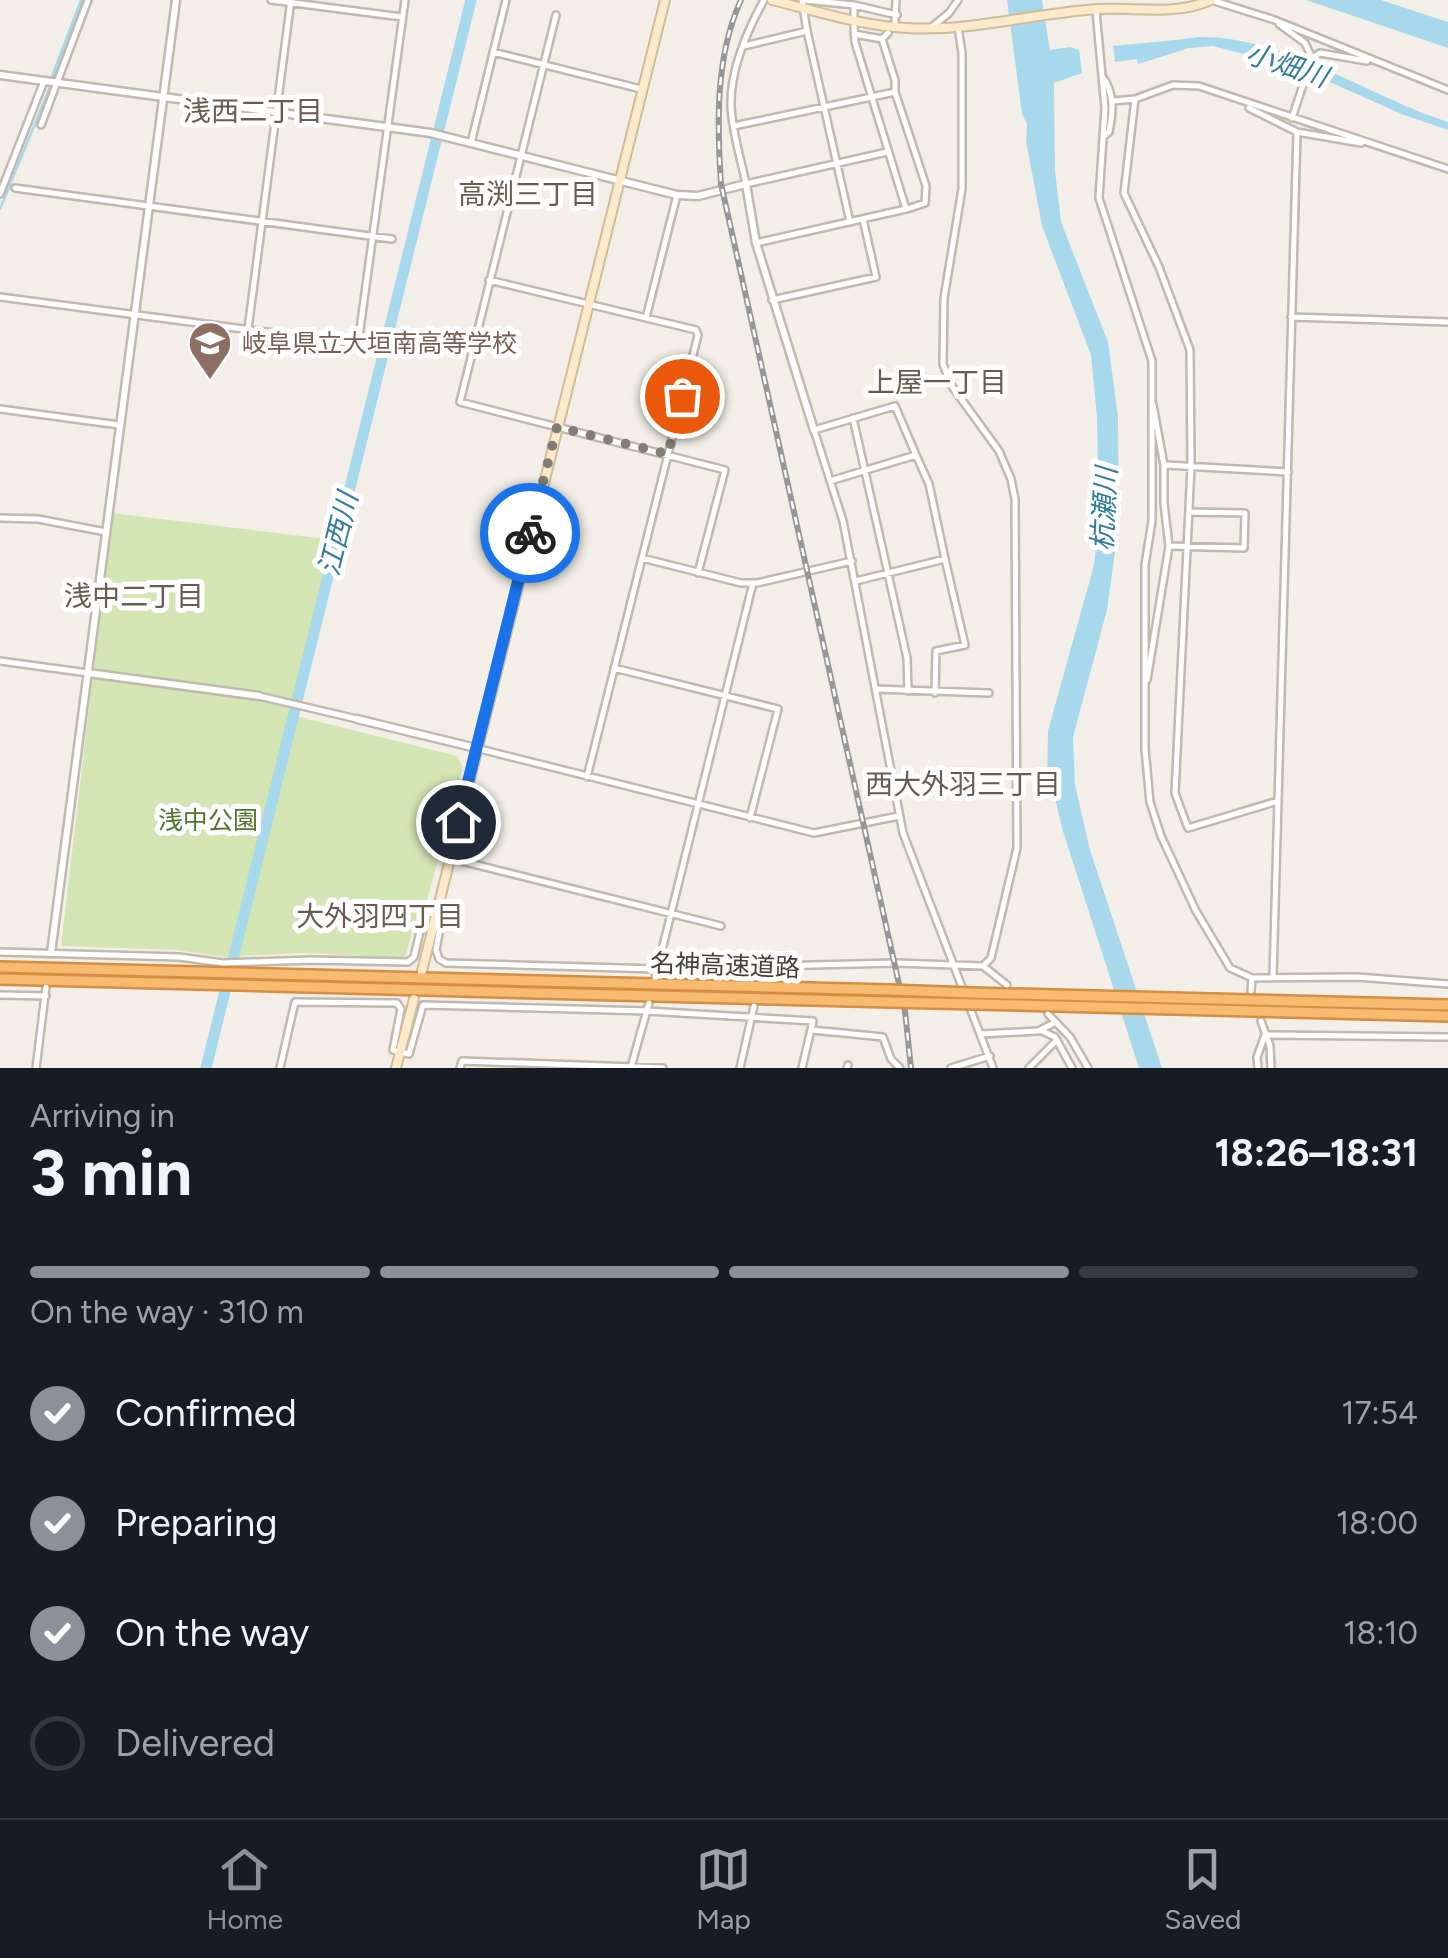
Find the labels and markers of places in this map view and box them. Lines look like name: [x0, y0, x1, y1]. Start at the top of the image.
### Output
school or university icon: 岐阜県立大垣南高等学校: [187, 320, 233, 381]
place label: 岐阜県立大垣南高等学校: [242, 328, 517, 358]
pin: [640, 354, 725, 439]
pin: [416, 780, 501, 865]

